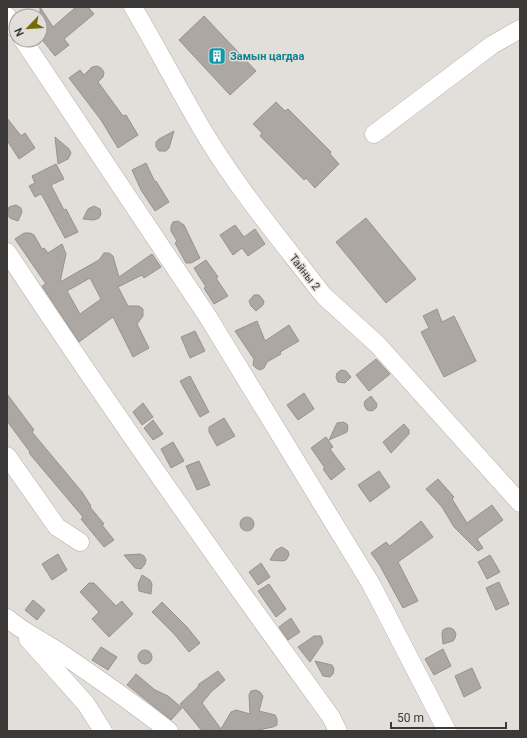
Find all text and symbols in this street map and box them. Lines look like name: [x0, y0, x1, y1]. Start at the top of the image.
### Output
north arrow: [8, 8, 48, 48]
text: N: [12, 26, 27, 38]
building icon: Замын цагдаа: [207, 46, 227, 66]
place label: Замын цагдаа: [230, 50, 304, 63]
street label: Тайны 2: [287, 252, 323, 293]
scale bar: [391, 704, 506, 730]
text: 50 m: [397, 711, 424, 725]

